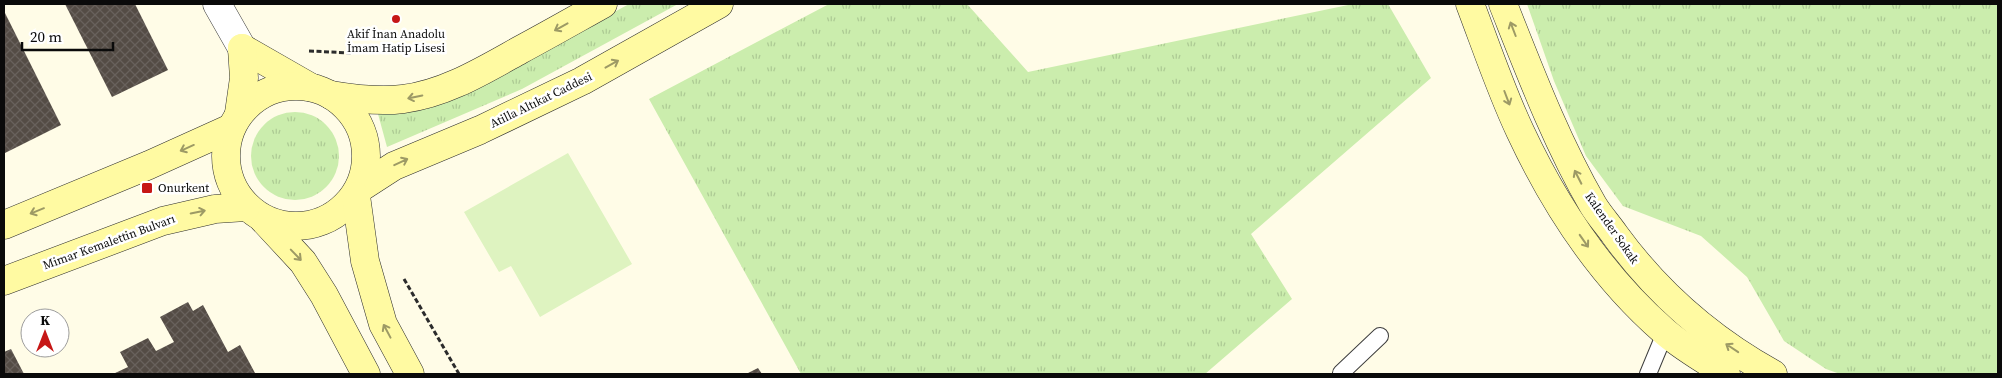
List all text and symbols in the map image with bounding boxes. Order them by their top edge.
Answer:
marker: Akif İnan Anadolu İmam Hatip Lisesi [390,13,402,25]
scale bar [22,20,114,52]
one-way arrow [1508,22,1517,37]
one-way arrow [554,23,569,33]
text: 20 m [30,26,62,47]
place label: Akif İnan Anadolu İmam Hatip Lisesi [347,26,446,56]
one-way arrow [604,59,618,69]
street label: Atilla Altıkat Caddesi [487,68,595,132]
one-way arrow [1503,90,1512,105]
one-way arrow [407,92,423,102]
one-way arrow [180,144,195,154]
one-way arrow [393,157,408,167]
one-way arrow [1573,170,1583,185]
place label: Onurkent [158,180,209,196]
marker: Onurkent [140,181,154,195]
street label: Kalender Sokak [1581,189,1643,267]
one-way arrow [30,207,45,217]
one-way arrow [190,207,206,216]
street label: Mimar Kemalettin Bulvarı [41,210,178,273]
one-way arrow [1579,234,1589,248]
one-way arrow [290,249,302,261]
north arrow [20,308,70,358]
text: K [40,310,50,330]
one-way arrow [382,324,392,339]
one-way arrow [1725,343,1739,353]

